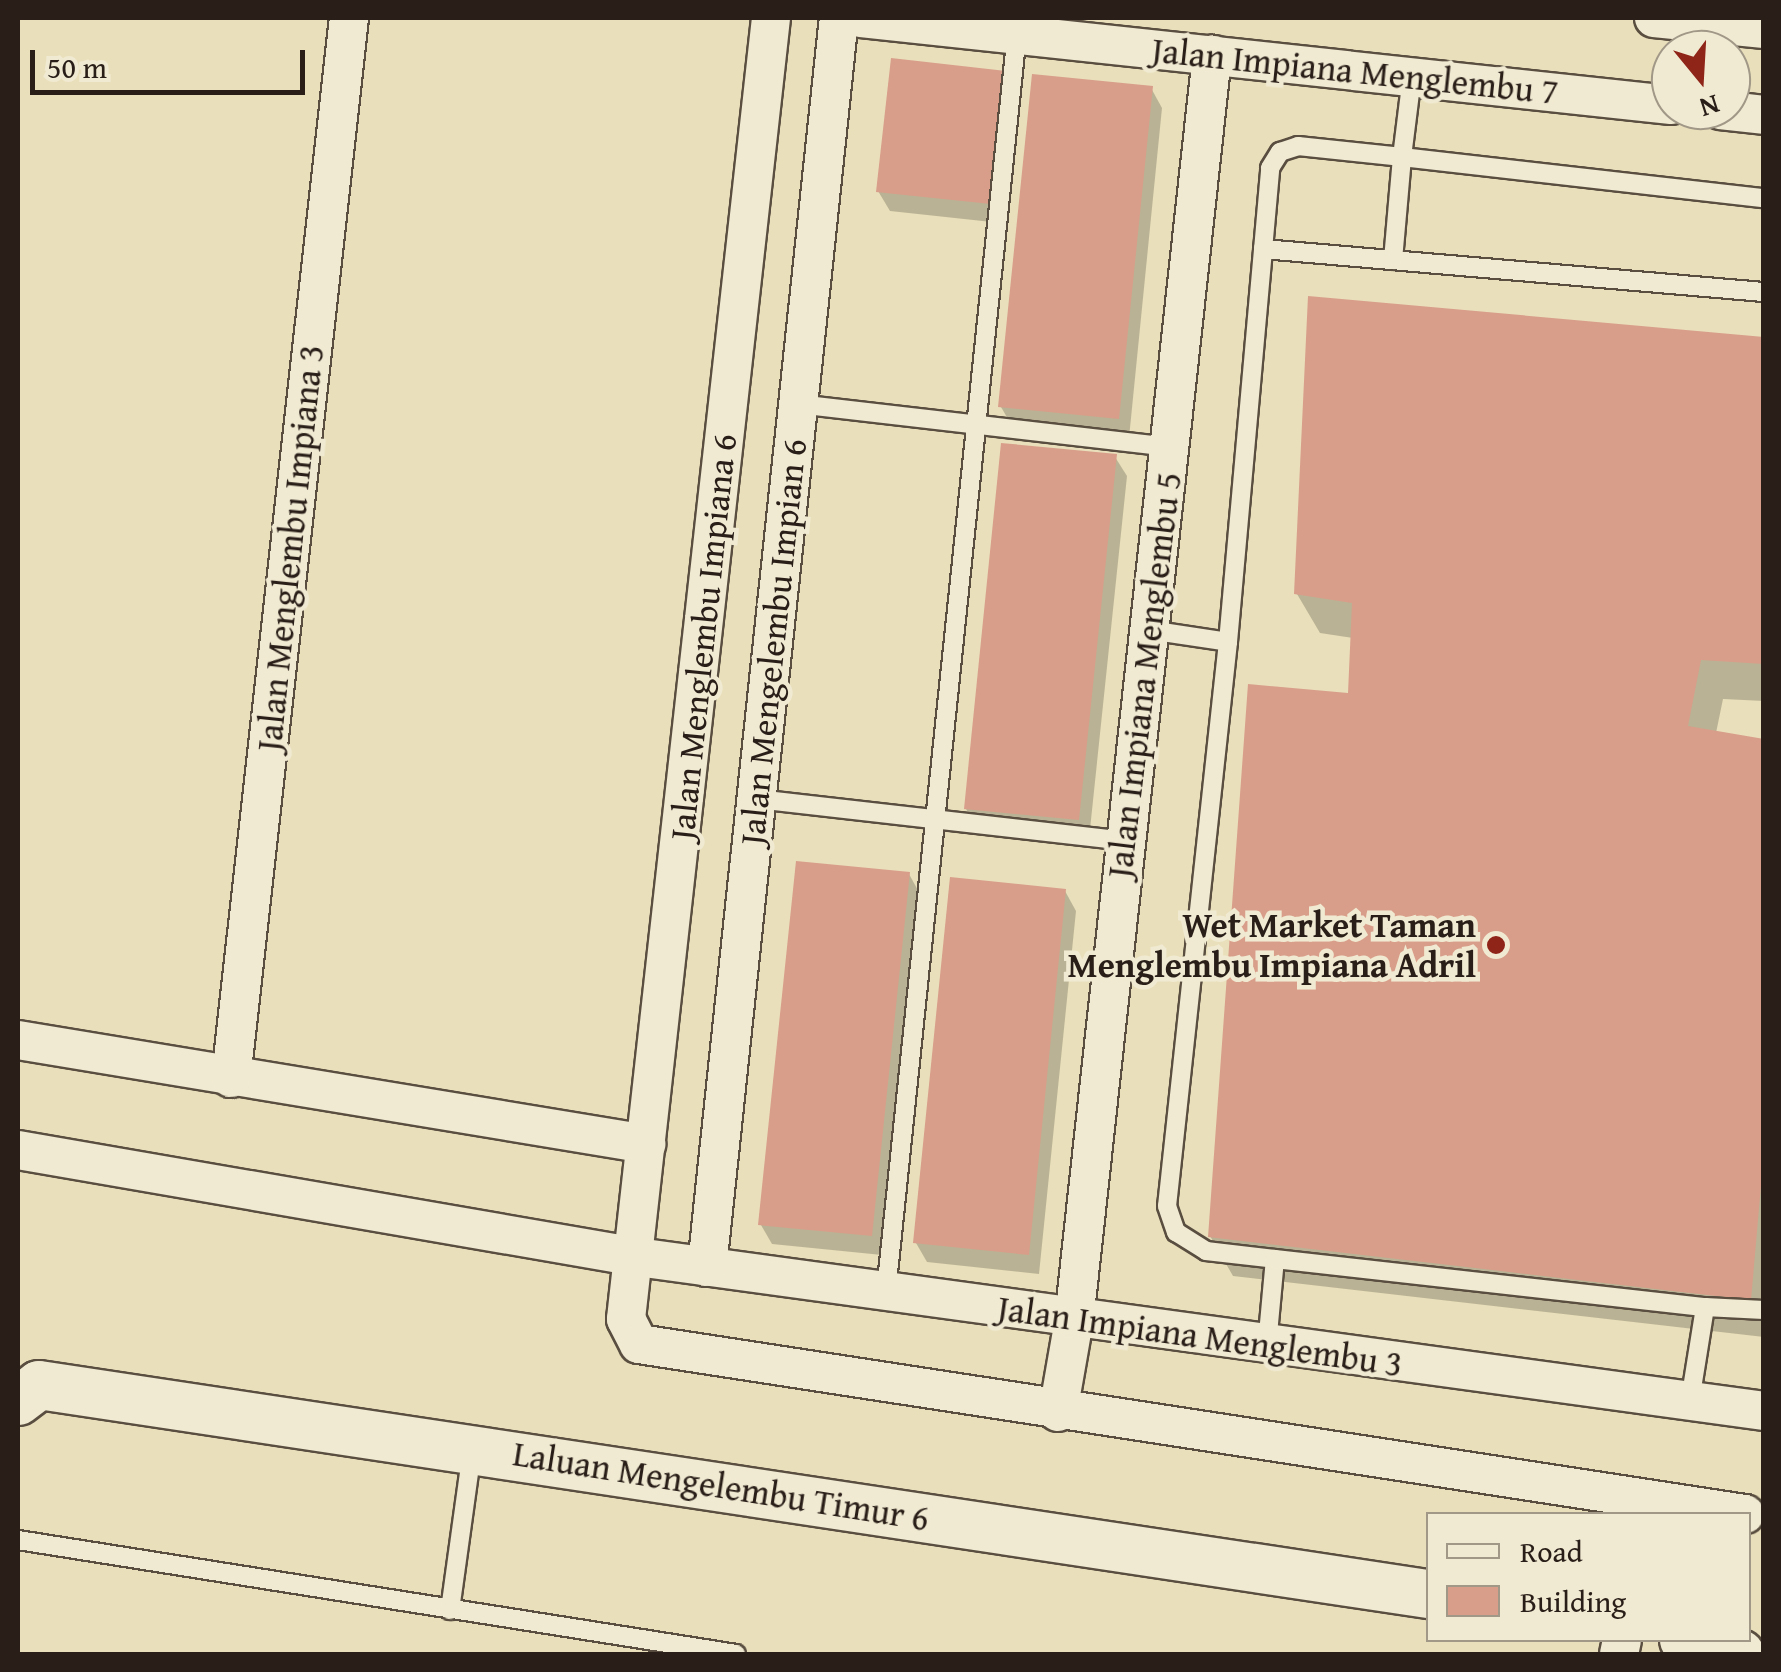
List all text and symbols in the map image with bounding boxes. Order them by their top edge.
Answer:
street label: Jalan Impiana Menglembu 7 [1150,29,1560,113]
scale bar [35,30,310,92]
north arrow [1651,30,1751,130]
text: 50 m [47,45,107,89]
text: N [1695,85,1725,129]
street label: Jalan Menglembu Impiana 3 [248,343,332,753]
street label: Jalan Menglembu Impiana 6 [661,432,745,842]
street label: Jalan Mengelembu Impian 6 [731,437,815,847]
street label: Jalan Impiana Menglembu 5 [1098,470,1190,880]
place label: Wet Market Taman Menglembu Impiana Adril [1068,904,1476,986]
marker: Wet Market Taman Menglembu Impiana Adril [1485,934,1507,956]
street label: Jalan Impiana Menglembu 3 [995,1287,1405,1385]
street label: Laluan Mengelembu Timur 6 [510,1432,932,1540]
legend [1426,1512,1751,1642]
text: Road [1520,1529,1583,1573]
text: Building [1520,1579,1626,1623]

